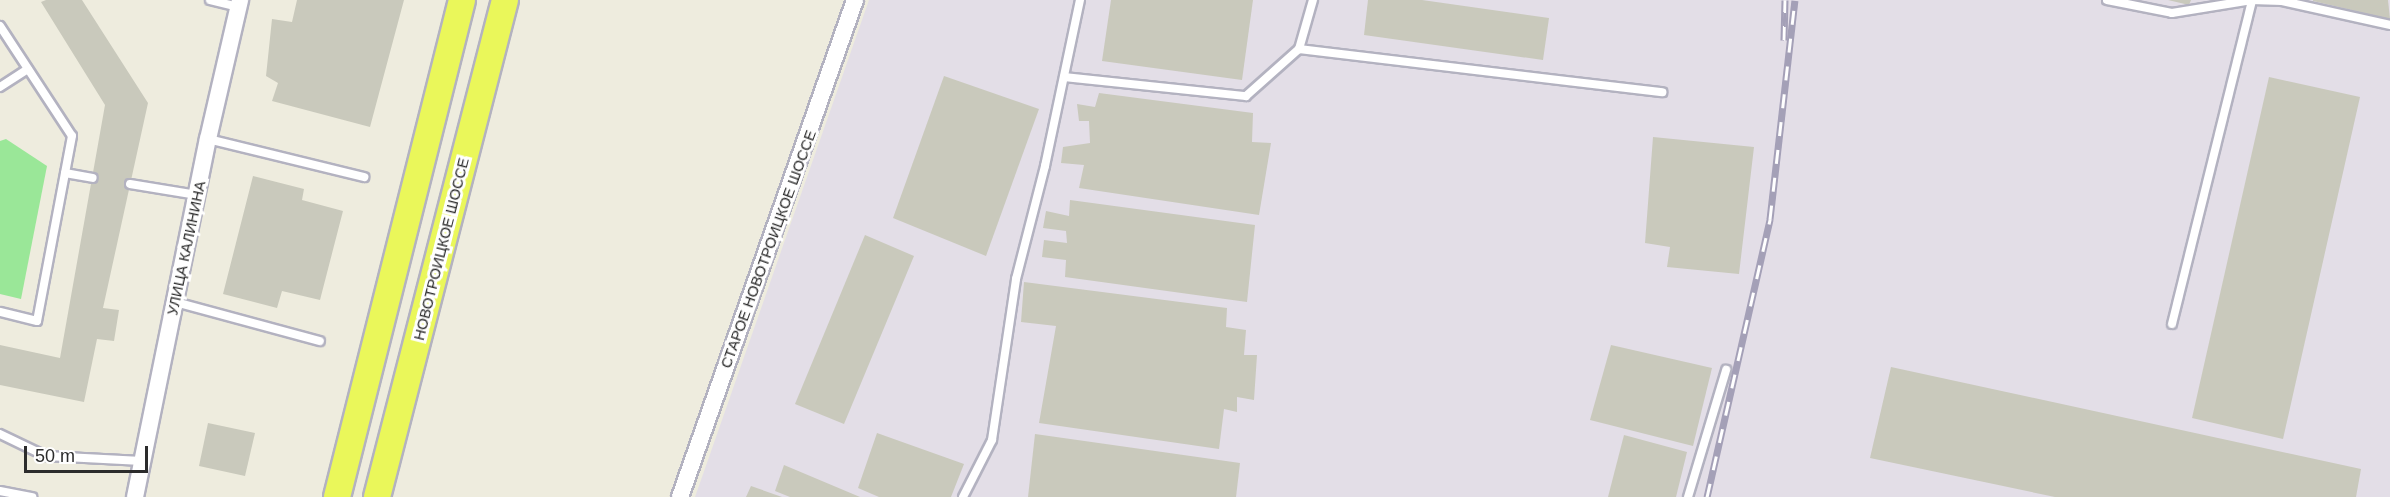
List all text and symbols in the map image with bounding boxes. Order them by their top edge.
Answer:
street label: СТАРОЕ НОВОТРОИЦКОЕ ШОССЕ [716,127,820,371]
street label: НОВОТРОИЦКОЕ ШОССЕ [410,156,472,342]
street label: УЛИЦА КАЛИНИНА [163,179,209,317]
scale bar [27,434,152,472]
text: 50 m [35,446,75,466]

